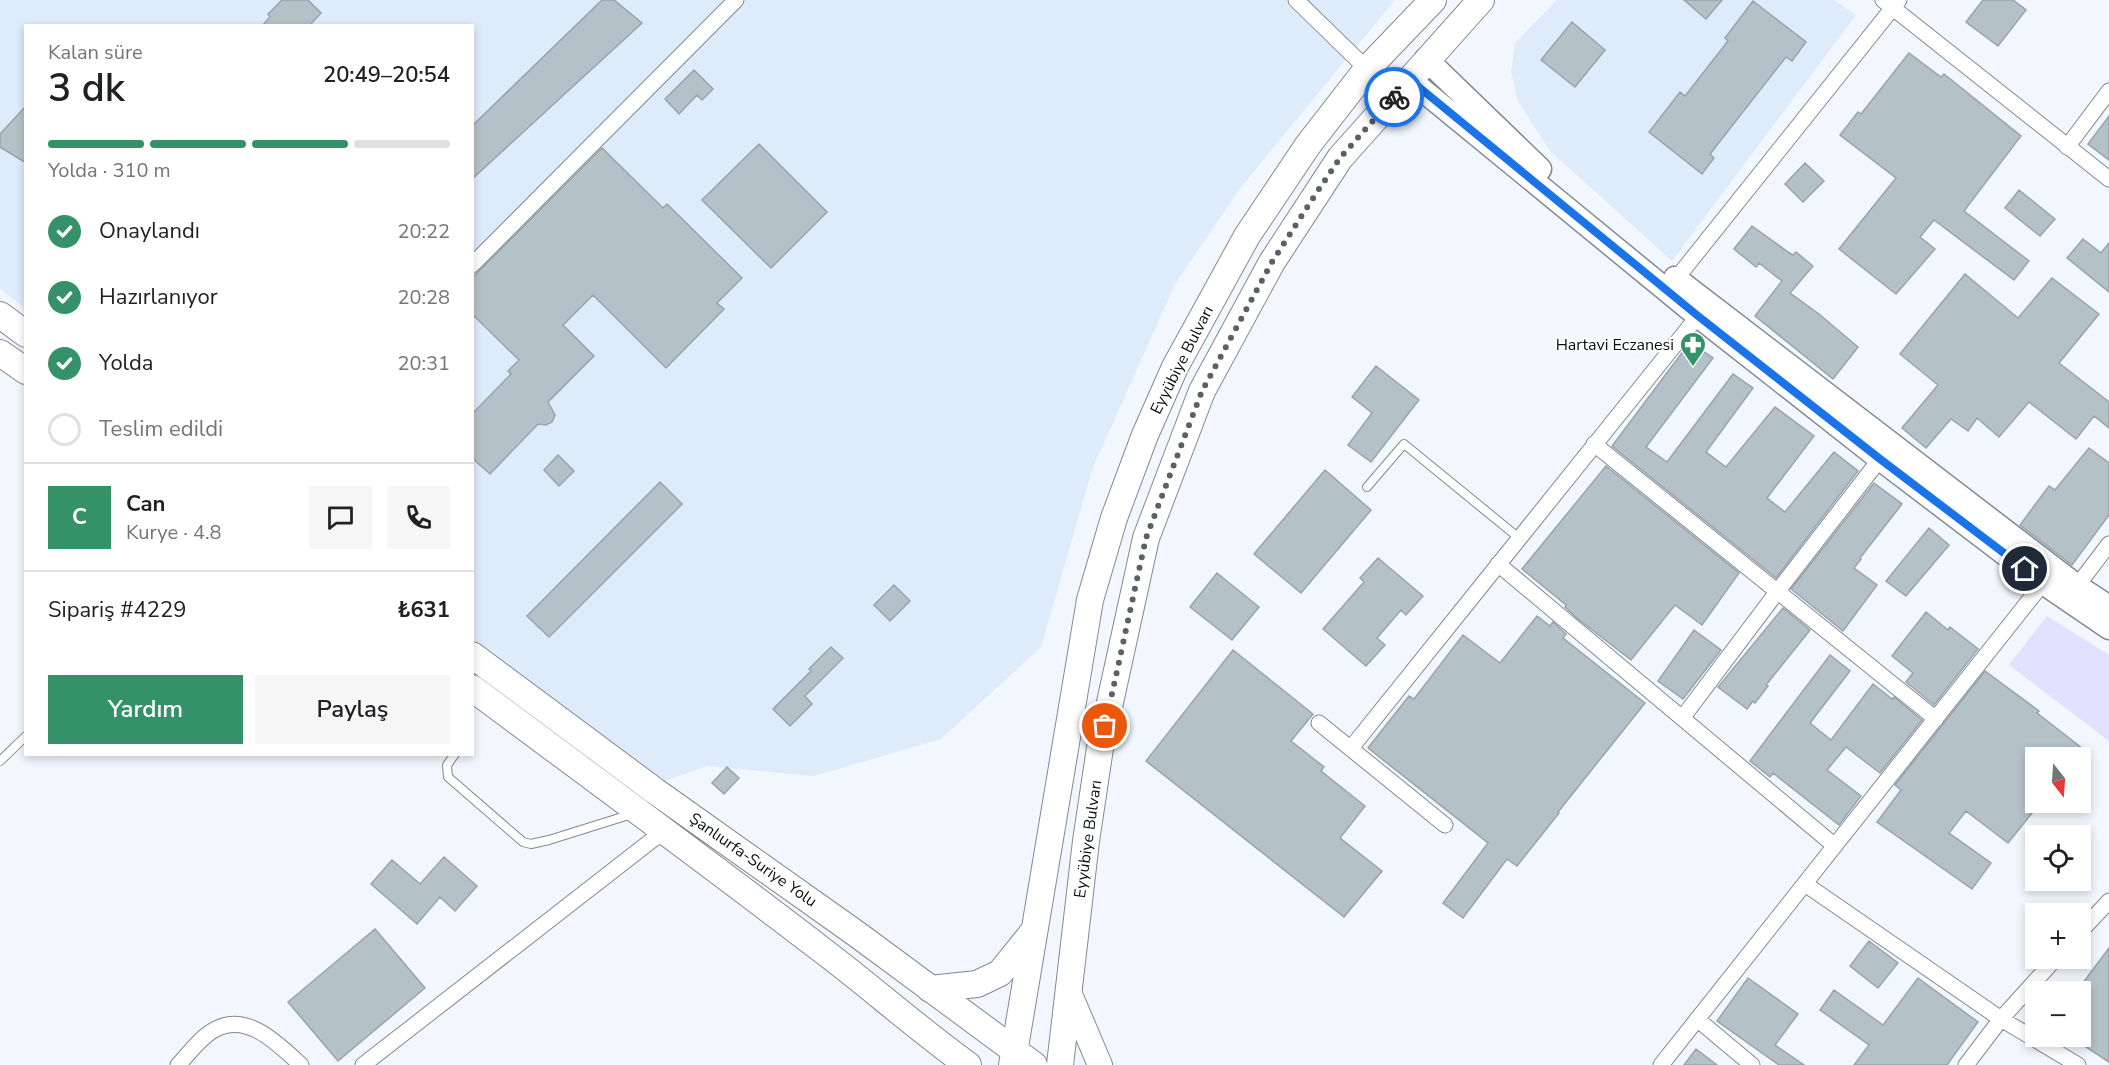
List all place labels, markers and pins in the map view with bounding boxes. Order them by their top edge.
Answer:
pharmacy icon: Hartavi Eczanesi [1678,330,1708,368]
place label: Hartavi Eczanesi [1556,334,1674,356]
pin [1999,543,2050,594]
pin [1079,700,1130,751]

